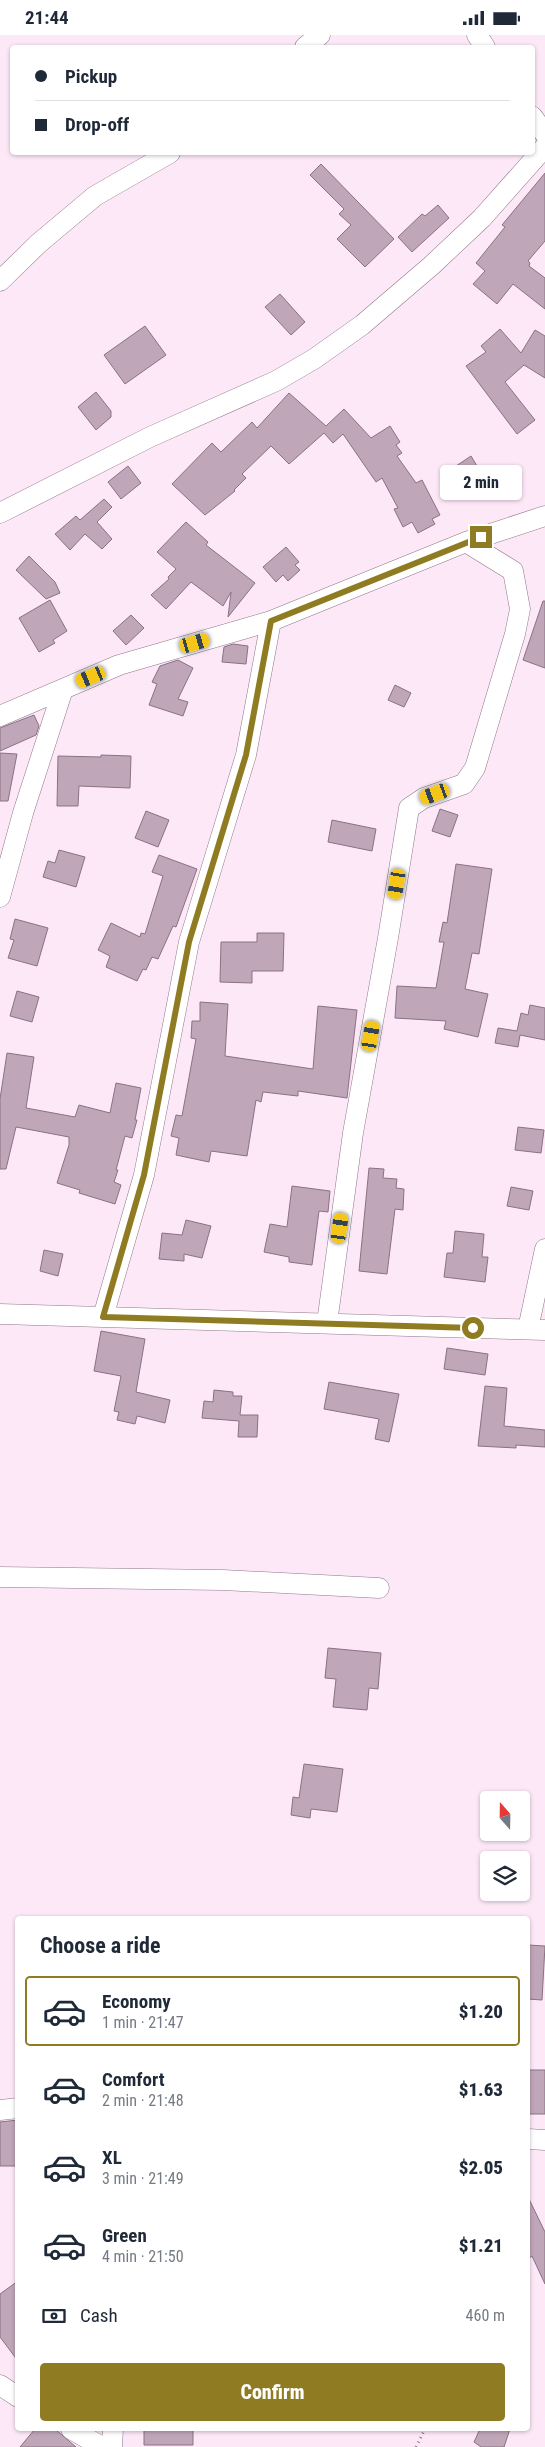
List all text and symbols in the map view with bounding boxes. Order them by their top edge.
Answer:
text: 21:44 [25,6,69,29]
text: Pickup [65,65,117,88]
text: Drop-off [65,113,129,136]
callout: 2 min [440,465,522,499]
text: 2 min [463,473,499,492]
route end [470,526,492,548]
car [178,632,211,654]
car [74,664,107,690]
car [418,782,451,806]
car [387,868,406,900]
car [361,1020,380,1052]
car [330,1212,349,1244]
route start [462,1317,484,1339]
north arrow [480,1791,530,1841]
map controls [480,1791,530,1901]
button: layers [480,1851,530,1901]
text: Choose a ride [40,1933,161,1958]
icon: car [42,1989,87,2034]
text: Economy [102,1990,171,2013]
text: $1.20 [459,2000,503,2023]
text: 1 min · 21:47 [102,2013,184,2032]
icon: car [42,2067,87,2112]
text: Comfort [102,2068,165,2091]
text: $1.63 [459,2078,503,2101]
text: 2 min · 21:48 [102,2091,184,2110]
icon: car [42,2145,87,2190]
text: XL [102,2146,122,2169]
text: $2.05 [459,2156,503,2179]
text: 3 min · 21:49 [102,2169,184,2188]
icon: car [42,2223,87,2268]
text: Green [102,2224,147,2247]
text: $1.21 [459,2234,503,2257]
text: 4 min · 21:50 [102,2247,184,2266]
icon: cash [40,2302,68,2330]
text: Cash [80,2304,118,2327]
text: 460 m [466,2306,505,2325]
button: Confirm [40,2363,505,2421]

